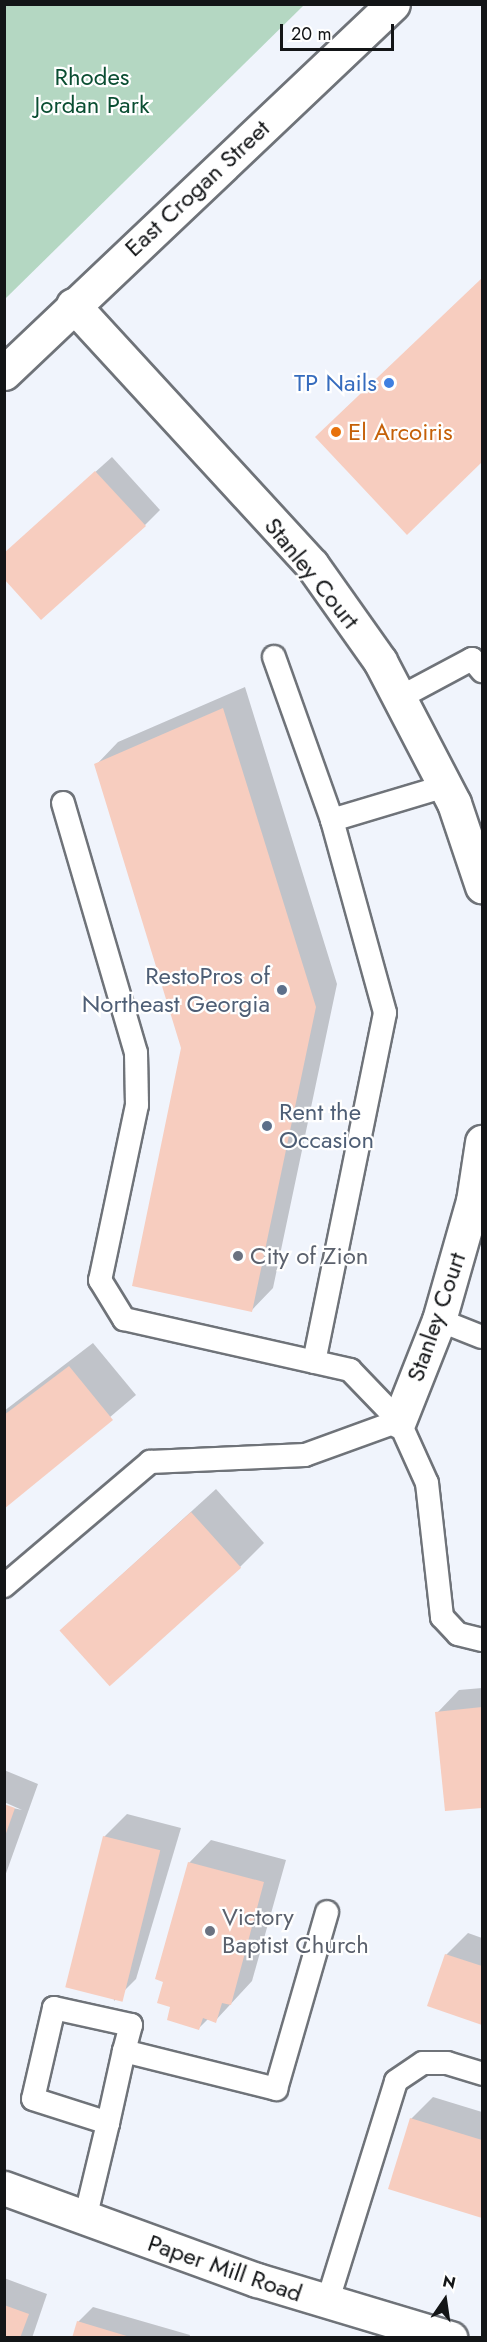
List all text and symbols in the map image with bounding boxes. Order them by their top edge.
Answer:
scale bar [283,12,397,50]
text: 20 m [291,21,331,47]
park label: Rhodes Jordan Park [35,63,149,119]
street label: East Crogan Street [119,114,275,262]
place label: TP Nails [294,369,377,397]
marker: TP Nails [382,376,396,390]
place label: El Arcoiris [348,418,453,446]
marker: El Arcoiris [329,425,343,439]
street label: Stanley Court [258,512,366,634]
place label: RestoPros of Northeast Georgia [82,962,270,1018]
marker: RestoPros of Northeast Georgia [275,983,289,997]
place label: Rent the Occasion [279,1098,374,1154]
marker: Rent the Occasion [260,1119,274,1133]
place label: City of Zion [250,1242,368,1270]
marker: City of Zion [231,1249,245,1263]
street label: Stanley Court [400,1249,472,1385]
place label: Victory Baptist Church [222,1903,369,1959]
marker: Victory Baptist Church [203,1924,217,1938]
street label: Paper Mill Road [144,2228,306,2308]
text: N [440,2269,458,2295]
north arrow [415,2270,475,2330]

